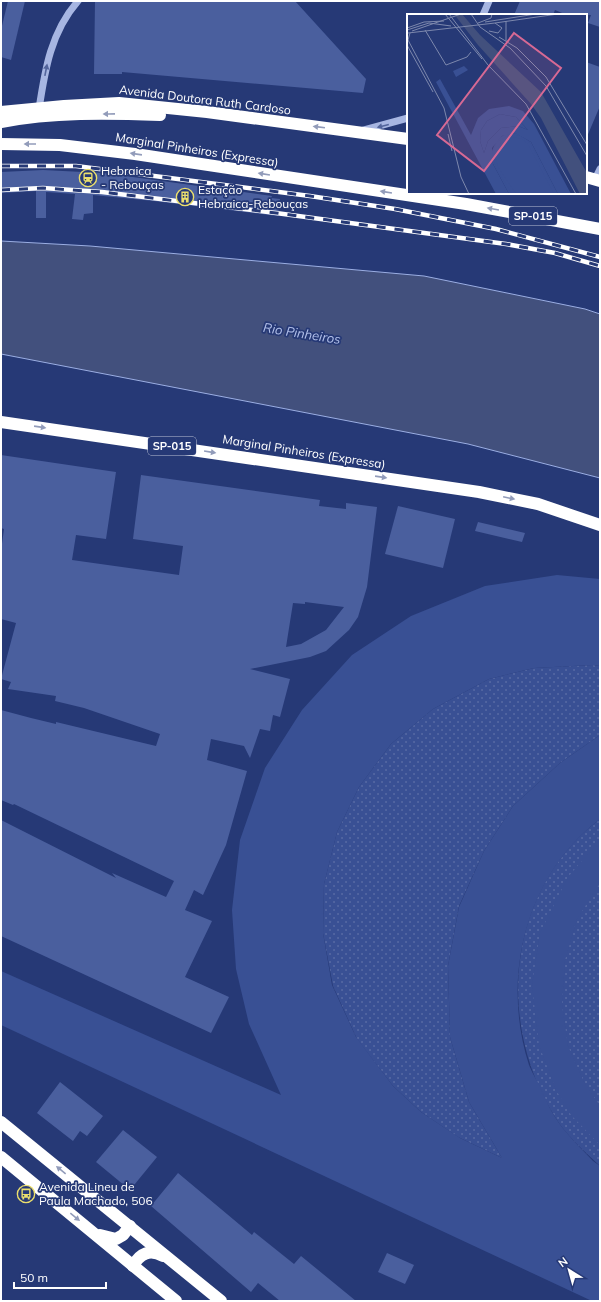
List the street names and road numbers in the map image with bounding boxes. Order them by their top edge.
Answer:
street label: Avenida Doutora Ruth Cardoso [118,82,292,118]
street label: Marginal Pinheiros (Expressa) [115,129,280,170]
road number: SP-015 [509,207,557,225]
street label: Marginal Pinheiros (Expressa) [222,431,387,472]
road number: SP-015 [148,437,196,455]

